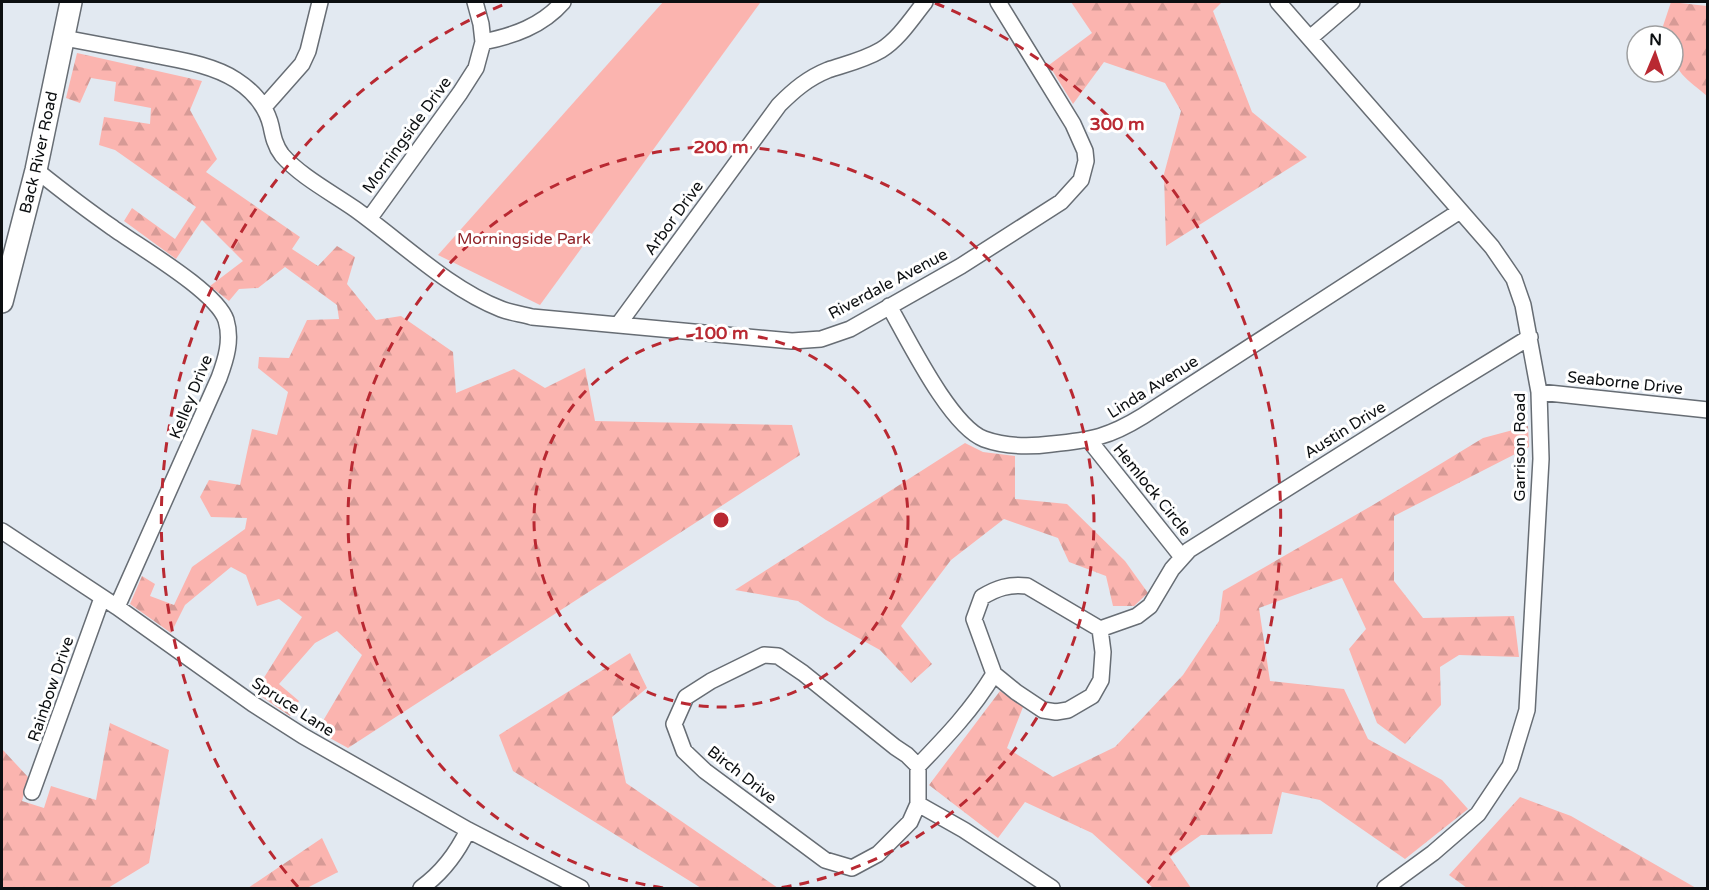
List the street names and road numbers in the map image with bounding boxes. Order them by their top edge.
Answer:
street label: Morningside Drive [358,73,456,197]
street label: Back River Road [15,89,62,216]
street label: Arbor Drive [640,177,708,259]
street label: Riverdale Avenue [825,244,951,324]
street label: Linda Avenue [1104,351,1202,423]
street label: Kelley Drive [165,352,217,442]
street label: Seaborne Drive [1566,367,1684,399]
street label: Garrison Road [1510,393,1530,501]
street label: Austin Drive [1300,397,1390,463]
street label: Hemlock Circle [1109,440,1195,540]
street label: Rainbow Drive [24,634,78,744]
street label: Spruce Lane [248,673,338,741]
street label: Birch Drive [703,742,781,808]

